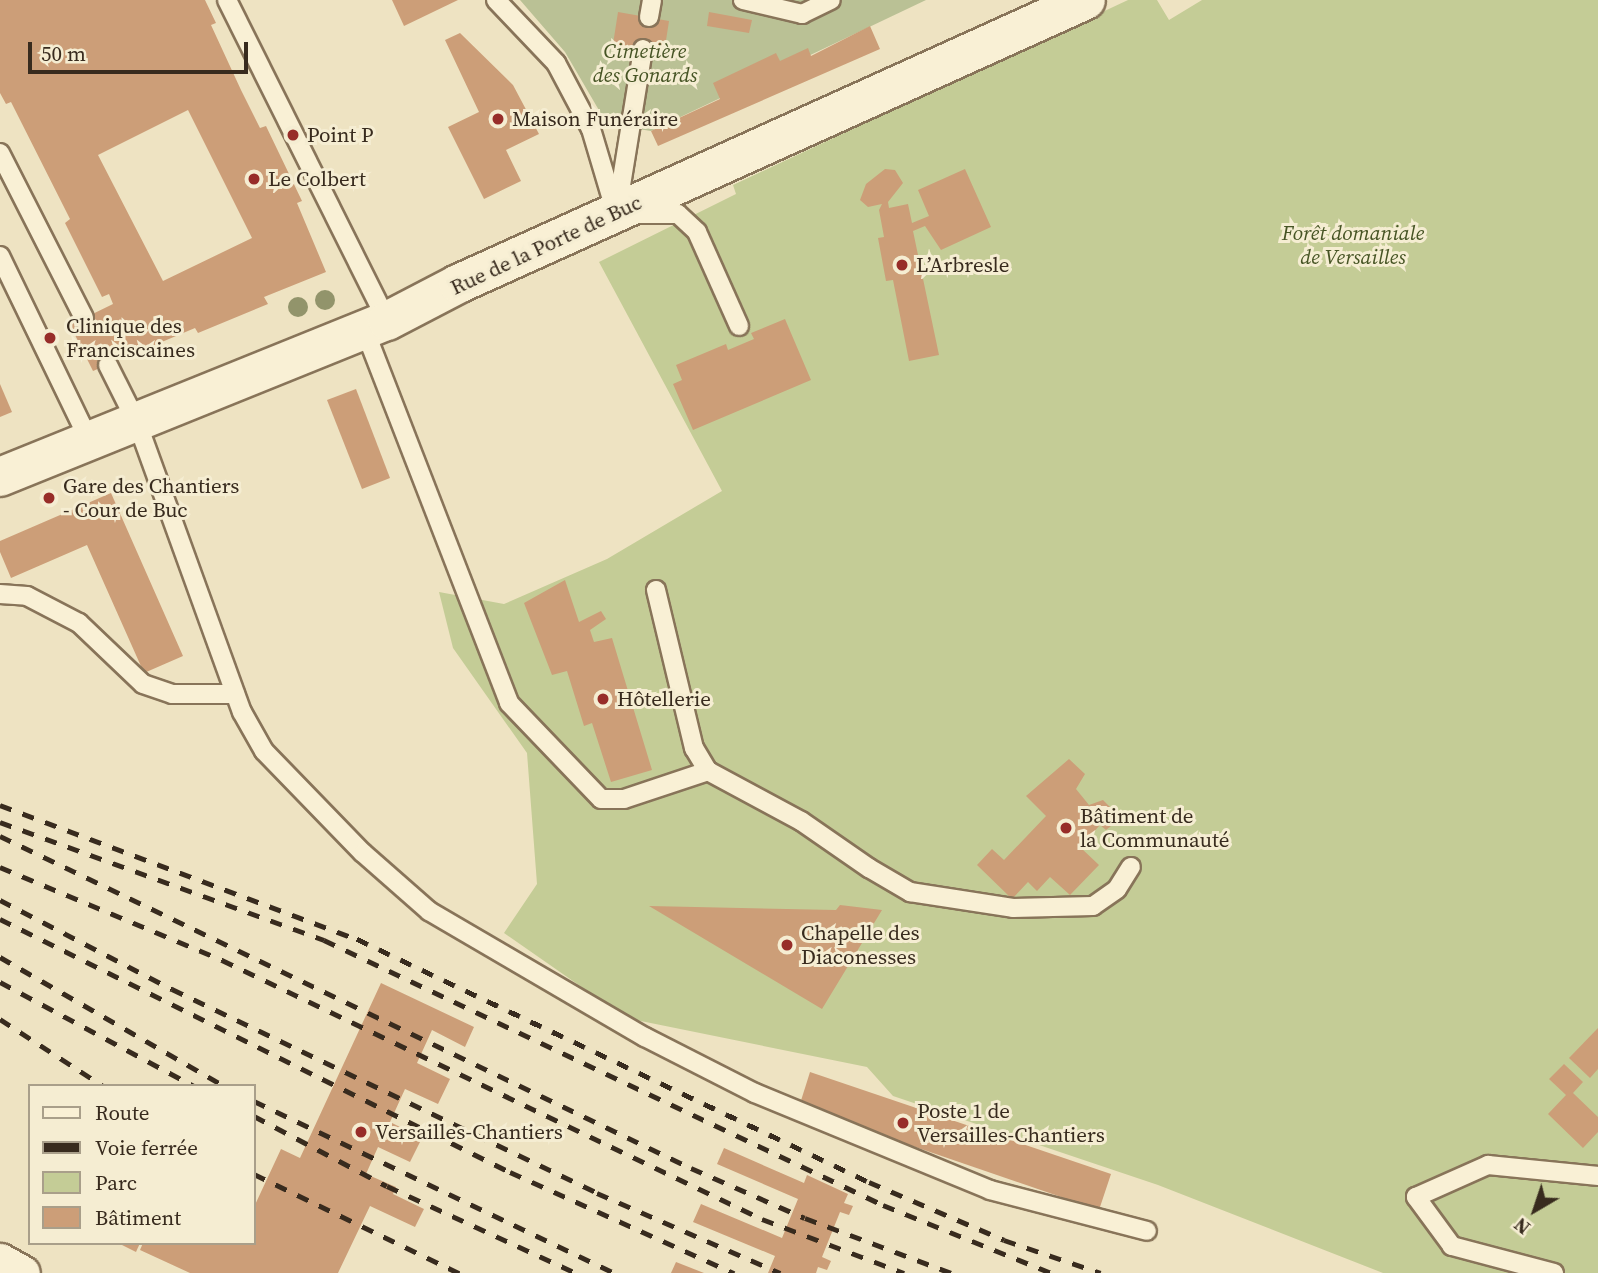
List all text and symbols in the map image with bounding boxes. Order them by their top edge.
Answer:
scale bar [32,28,252,72]
park label: Cimetière des Gonards [593,38,697,88]
text: 50 m [41,39,86,68]
place label: Maison Funéraire [512,106,678,132]
marker: Maison Funéraire [490,111,506,127]
place label: Point P [307,122,373,148]
marker: Point P [285,127,301,143]
place label: Le Colbert [268,166,366,192]
marker: Le Colbert [246,171,262,187]
street label: Rue de la Porte de Buc [446,190,646,300]
park label: Forêt domaniale de Versailles [1282,220,1424,270]
place label: L’Arbresle [916,252,1010,278]
marker: L’Arbresle [894,257,910,273]
place label: Clinique des Franciscaines [66,313,195,363]
marker: Clinique des Franciscaines [40,328,60,348]
place label: Gare des Chantiers - Cour de Buc [63,473,239,523]
marker: Gare des Chantiers - Cour de Buc [41,490,57,506]
place label: Hôtellerie [617,686,711,712]
marker: Hôtellerie [595,691,611,707]
place label: Bâtiment de la Communauté [1080,803,1230,853]
marker: Bâtiment de la Communauté [1058,820,1074,836]
place label: Chapelle des Diaconesses [801,920,920,970]
marker: Chapelle des Diaconesses [779,937,795,953]
legend [28,1084,256,1245]
text: Route [95,1098,150,1127]
place label: Poste 1 de Versailles-Chantiers [917,1098,1105,1148]
marker: Poste 1 de Versailles-Chantiers [895,1115,911,1131]
place label: Versailles-Chantiers [375,1119,563,1145]
marker: Versailles-Chantiers [353,1124,369,1140]
text: Voie ferrée [95,1133,198,1162]
text: Parc [95,1168,137,1197]
north arrow [1500,1175,1570,1245]
text: Bâtiment [95,1203,181,1232]
text: N [1508,1212,1535,1241]

